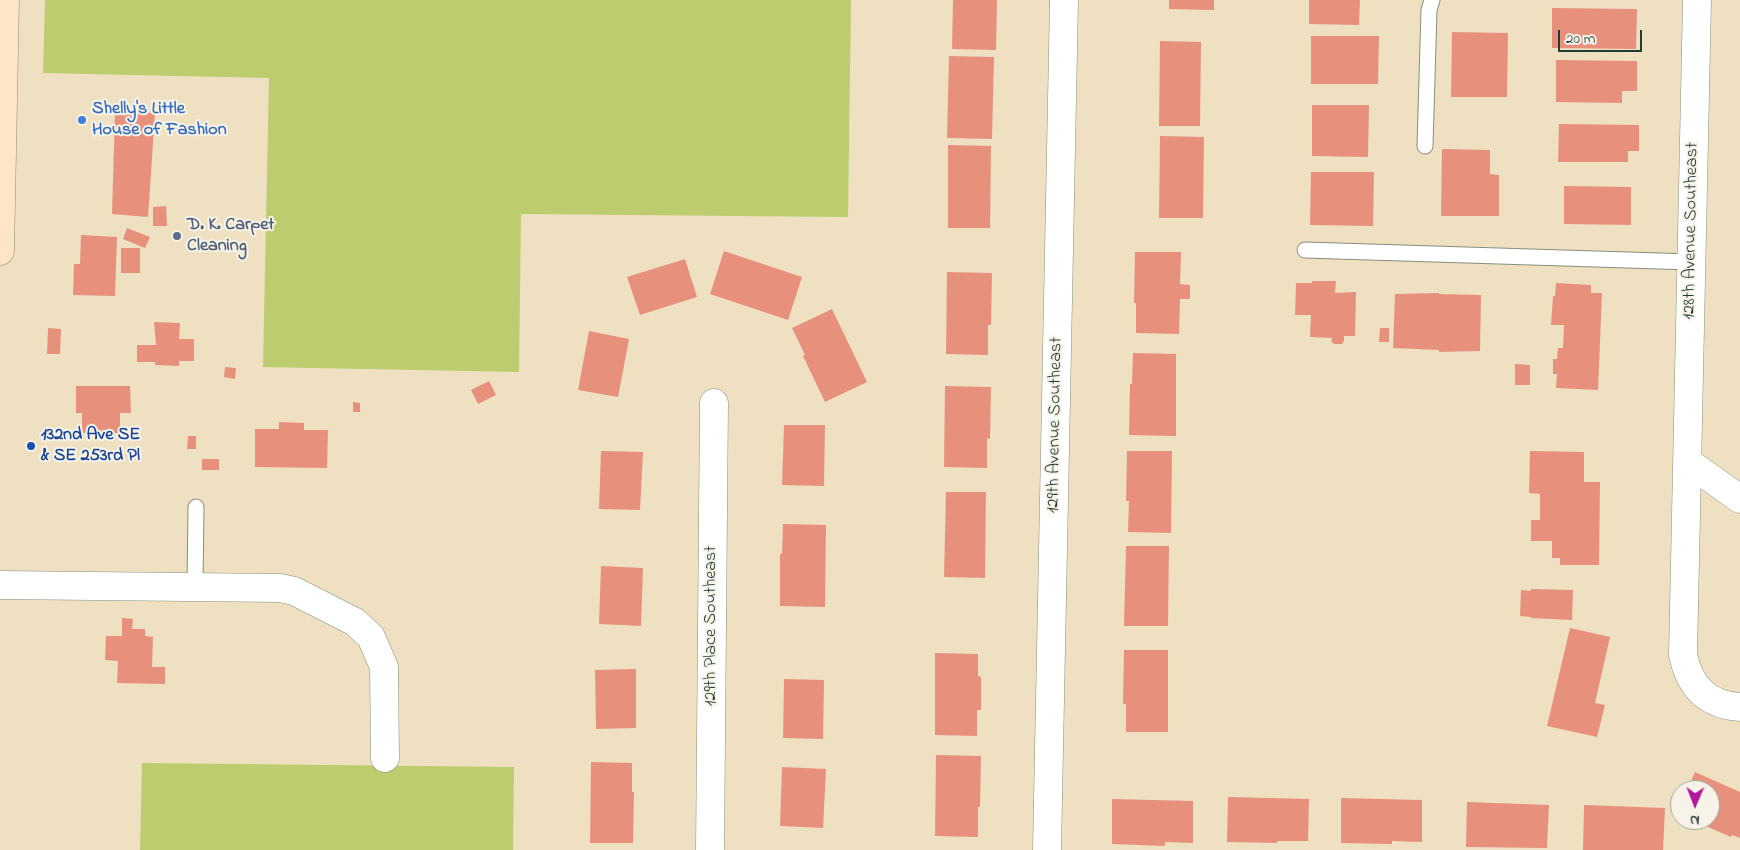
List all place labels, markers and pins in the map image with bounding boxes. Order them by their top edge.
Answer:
place label: Shelly's Little House of Fashion [92,99,227,142]
marker: Shelly's Little House of Fashion [76,114,88,126]
place label: D. K. Carpet Cleaning [187,215,274,258]
marker: D. K. Carpet Cleaning [171,230,183,242]
place label: 132nd Ave SE & SE 253rd Pl [41,425,140,468]
marker: 132nd Ave SE & SE 253rd Pl [25,440,37,452]

